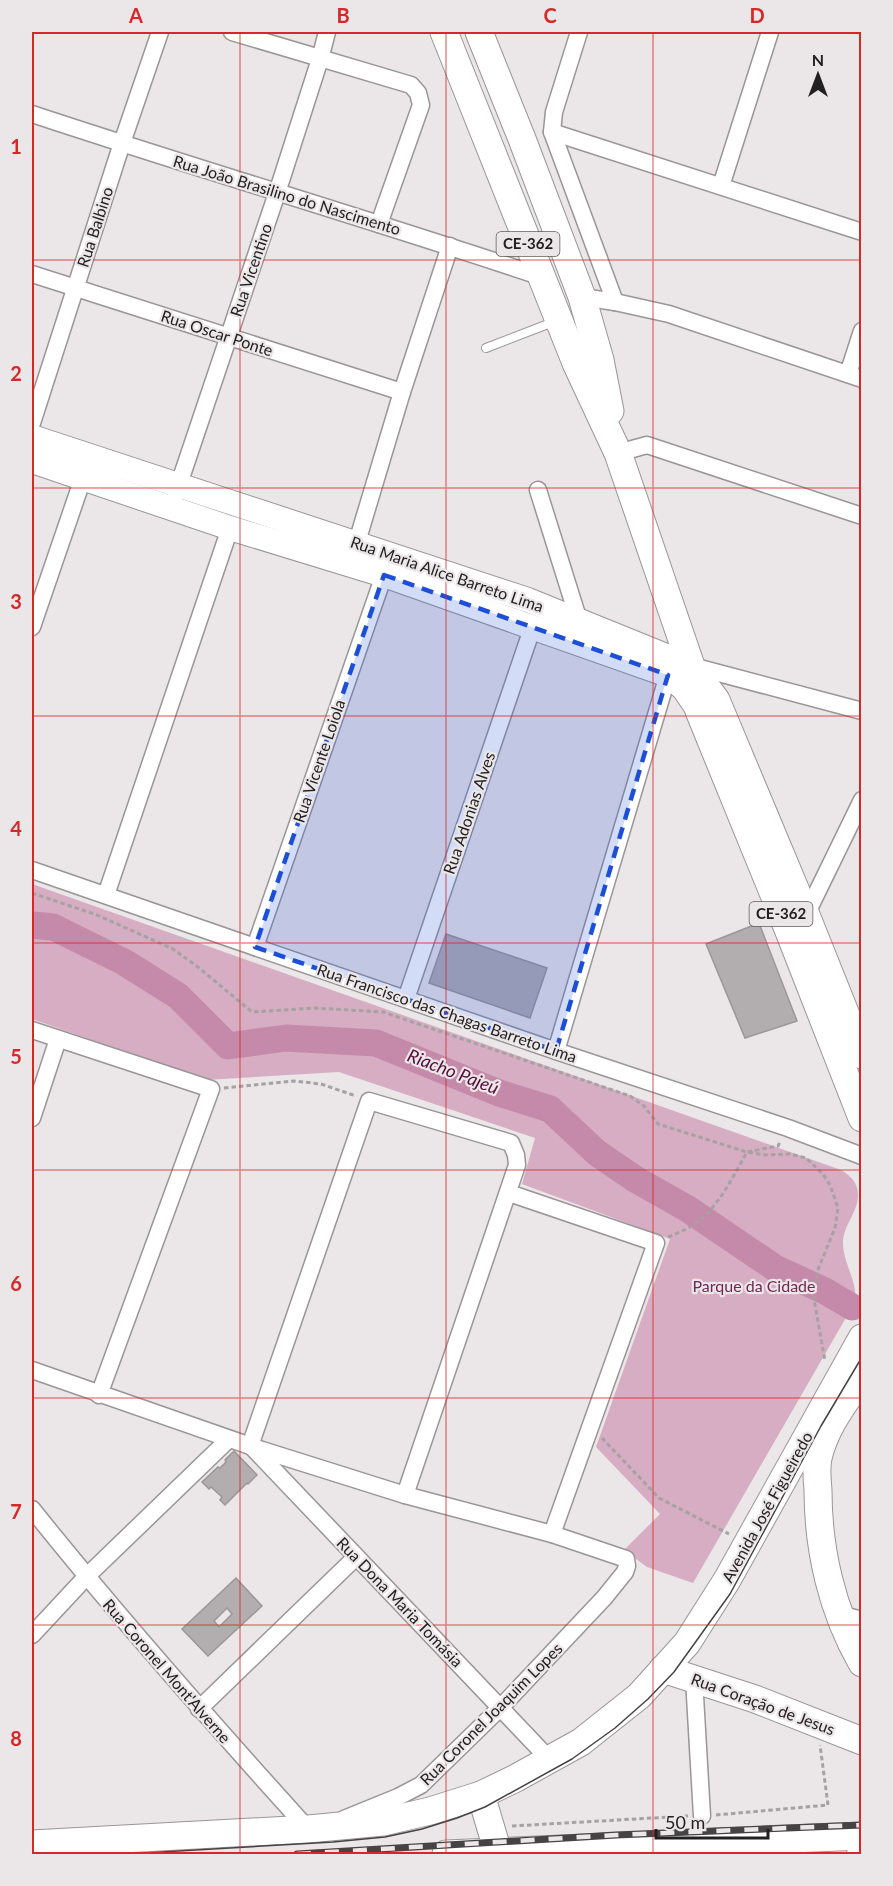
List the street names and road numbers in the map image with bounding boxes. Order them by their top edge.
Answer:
street label: Rua João Brasilino do Nascimento [171,151,403,238]
street label: Rua Balbino [73,184,116,269]
street label: Rua Vicentino [226,221,275,319]
road number: CE-362 [496,232,560,256]
street label: Rua Oscar Ponte [159,305,276,360]
street label: Rua Maria Alice Barreto Lima [348,532,546,616]
street label: Rua Vicente Loiola [289,697,349,825]
street label: Rua Adonias Alves [439,749,498,876]
road number: CE-362 [750,902,812,926]
street label: Rua Francisco das Chagas Barreto Lima [315,959,580,1066]
street label: Avenida José Figueiredo [717,1428,816,1585]
street label: Rua Dona Maria Tomásia [333,1533,467,1670]
street label: Rua Coronel Mont'Alverne [100,1595,235,1747]
street label: Rua Coronel Joaquim Lopes [416,1639,566,1789]
street label: Rua Coração de Jesus [689,1669,838,1738]

